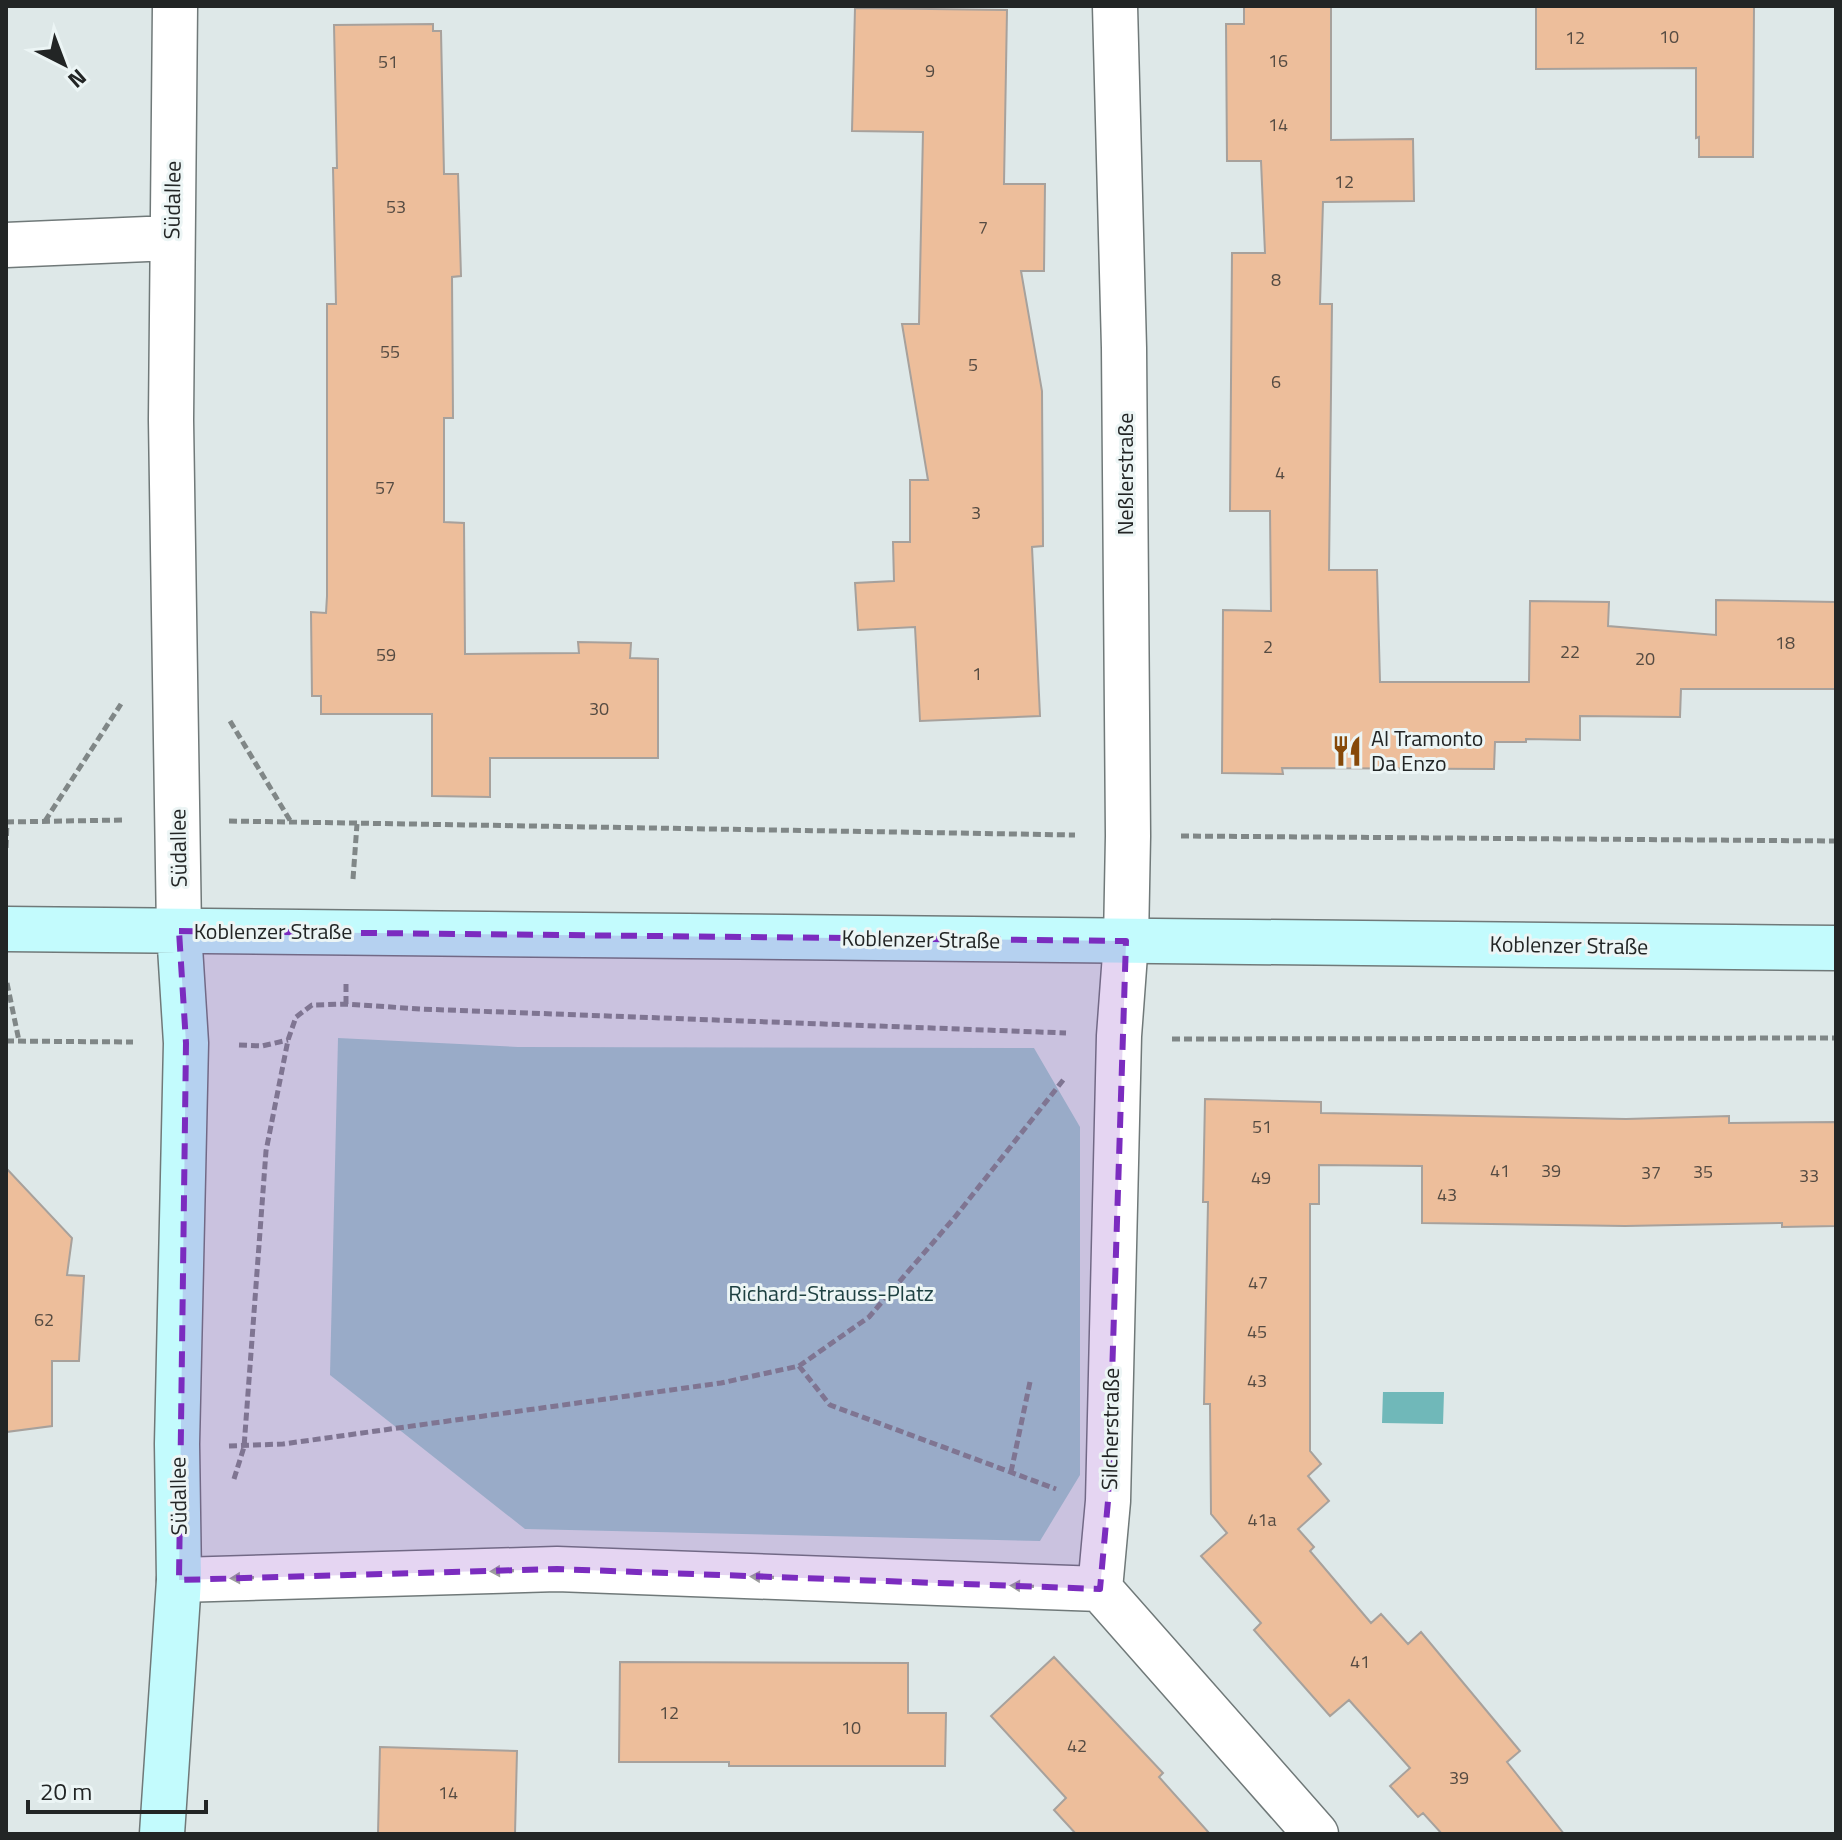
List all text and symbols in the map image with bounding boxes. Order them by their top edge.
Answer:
house number: 10 [1659,23,1679,50]
north arrow [24,24,104,104]
house number: 12 [1565,24,1585,51]
house number: 16 [1268,47,1288,74]
house number: 51 [378,48,398,75]
house number: 9 [925,57,935,84]
text: N [60,61,94,97]
house number: 14 [1268,111,1288,138]
street label: Südallee [154,160,190,240]
house number: 12 [1334,168,1354,195]
house number: 53 [386,193,406,220]
house number: 7 [978,214,988,241]
house number: 8 [1271,266,1281,293]
house number: 55 [380,338,400,365]
house number: 5 [968,351,978,378]
house number: 6 [1271,368,1281,395]
street label: Neßlerstraße [1108,413,1142,535]
house number: 4 [1275,459,1285,486]
house number: 57 [375,474,395,501]
house number: 3 [971,499,981,526]
house number: 18 [1775,629,1795,656]
house number: 2 [1263,633,1273,660]
house number: 22 [1560,638,1580,665]
house number: 59 [376,641,396,668]
house number: 20 [1635,645,1655,672]
house number: 1 [972,660,982,687]
house number: 30 [589,695,609,722]
place label: Al Tramonto Da Enzo [1371,721,1483,780]
restaurant icon: Al Tramonto Da Enzo [1330,734,1364,768]
street label: Südallee [160,808,196,888]
street label: Koblenzer Straße [194,914,352,948]
street label: Koblenzer Straße [841,921,1001,957]
street label: Koblenzer Straße [1489,927,1649,963]
house number: 51 [1252,1113,1272,1140]
house number: 41 [1490,1157,1510,1184]
house number: 39 [1541,1157,1561,1184]
house number: 35 [1693,1158,1713,1185]
house number: 37 [1641,1159,1661,1186]
house number: 33 [1799,1162,1819,1189]
house number: 49 [1251,1164,1271,1191]
house number: 43 [1437,1181,1457,1208]
house number: 47 [1248,1269,1268,1296]
park label: Richard-Strauss-Platz [728,1276,934,1310]
house number: 62 [34,1306,54,1333]
house number: 45 [1247,1318,1267,1345]
house number: 43 [1247,1367,1267,1394]
street label: Silcherstraße [1092,1368,1128,1490]
street label: Südallee [160,1456,196,1536]
house number: 41a [1247,1506,1277,1533]
one-way arrow [489,1564,514,1577]
one-way arrow [749,1570,774,1583]
one-way arrow [229,1572,254,1585]
one-way arrow [1009,1580,1034,1593]
house number: 41 [1350,1648,1370,1675]
house number: 12 [659,1699,679,1726]
house number: 10 [841,1714,861,1741]
house number: 42 [1067,1732,1087,1759]
scale bar [28,1764,206,1814]
house number: 39 [1449,1764,1469,1791]
text: 20 m [40,1773,92,1809]
house number: 14 [438,1779,458,1806]

